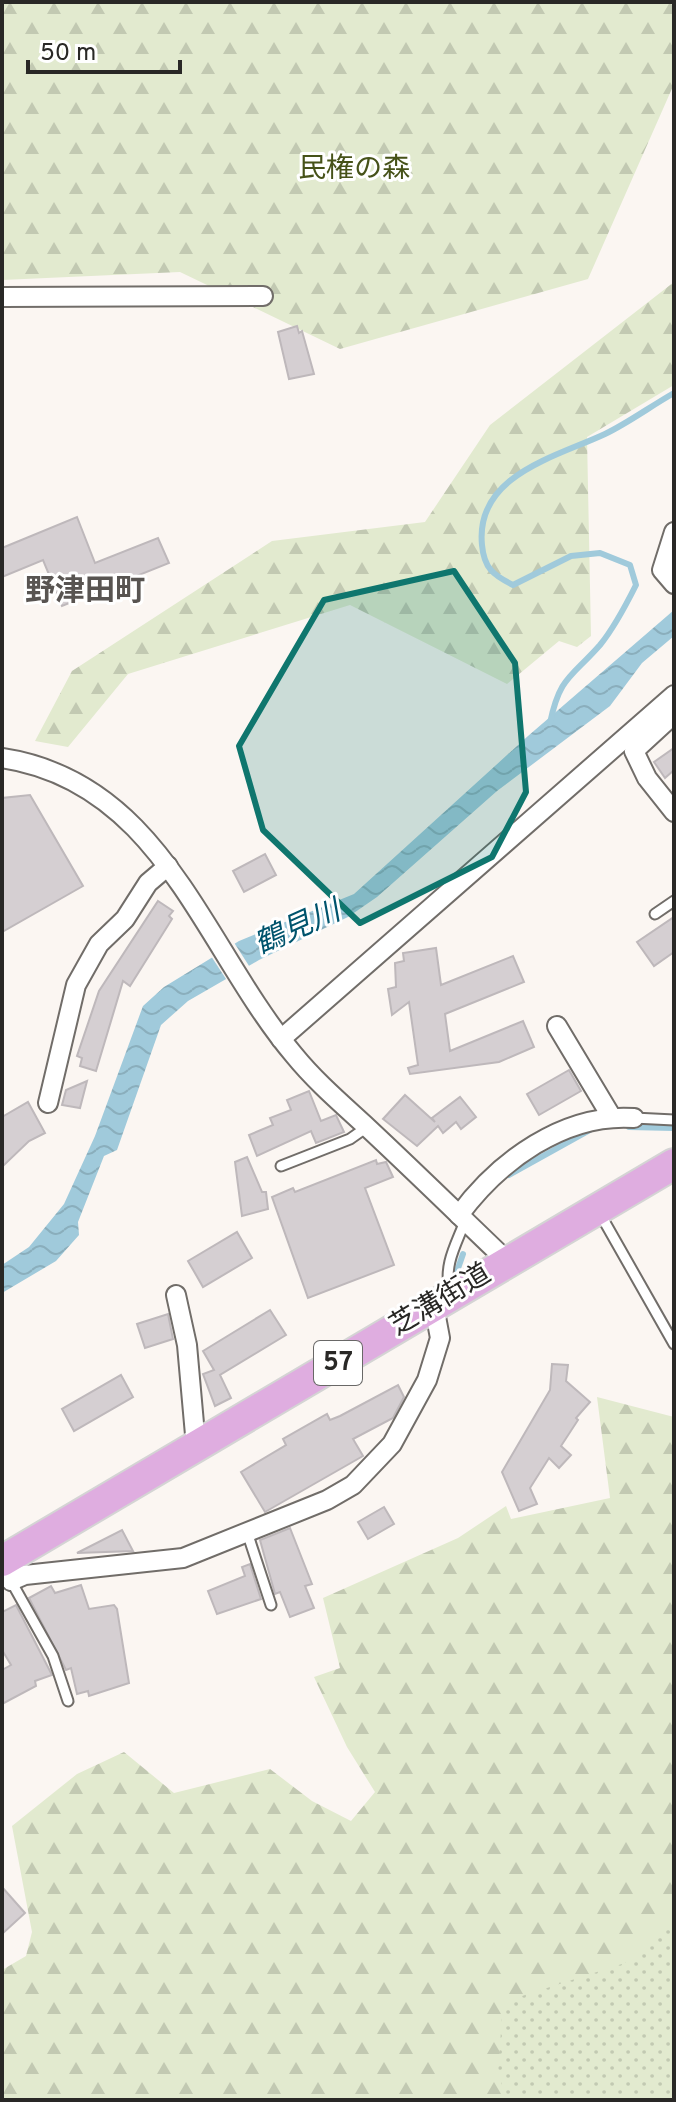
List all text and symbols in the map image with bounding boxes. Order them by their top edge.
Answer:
scale bar [28,24,180,74]
text: 50 m [40,39,96,69]
park label: 民権の森 [298,152,410,188]
district label: 野津田町 [25,574,145,611]
water label: 鶴見川 [249,893,349,964]
street label: 芝溝街道 [384,1257,498,1345]
road number: 57 [314,1341,362,1385]

